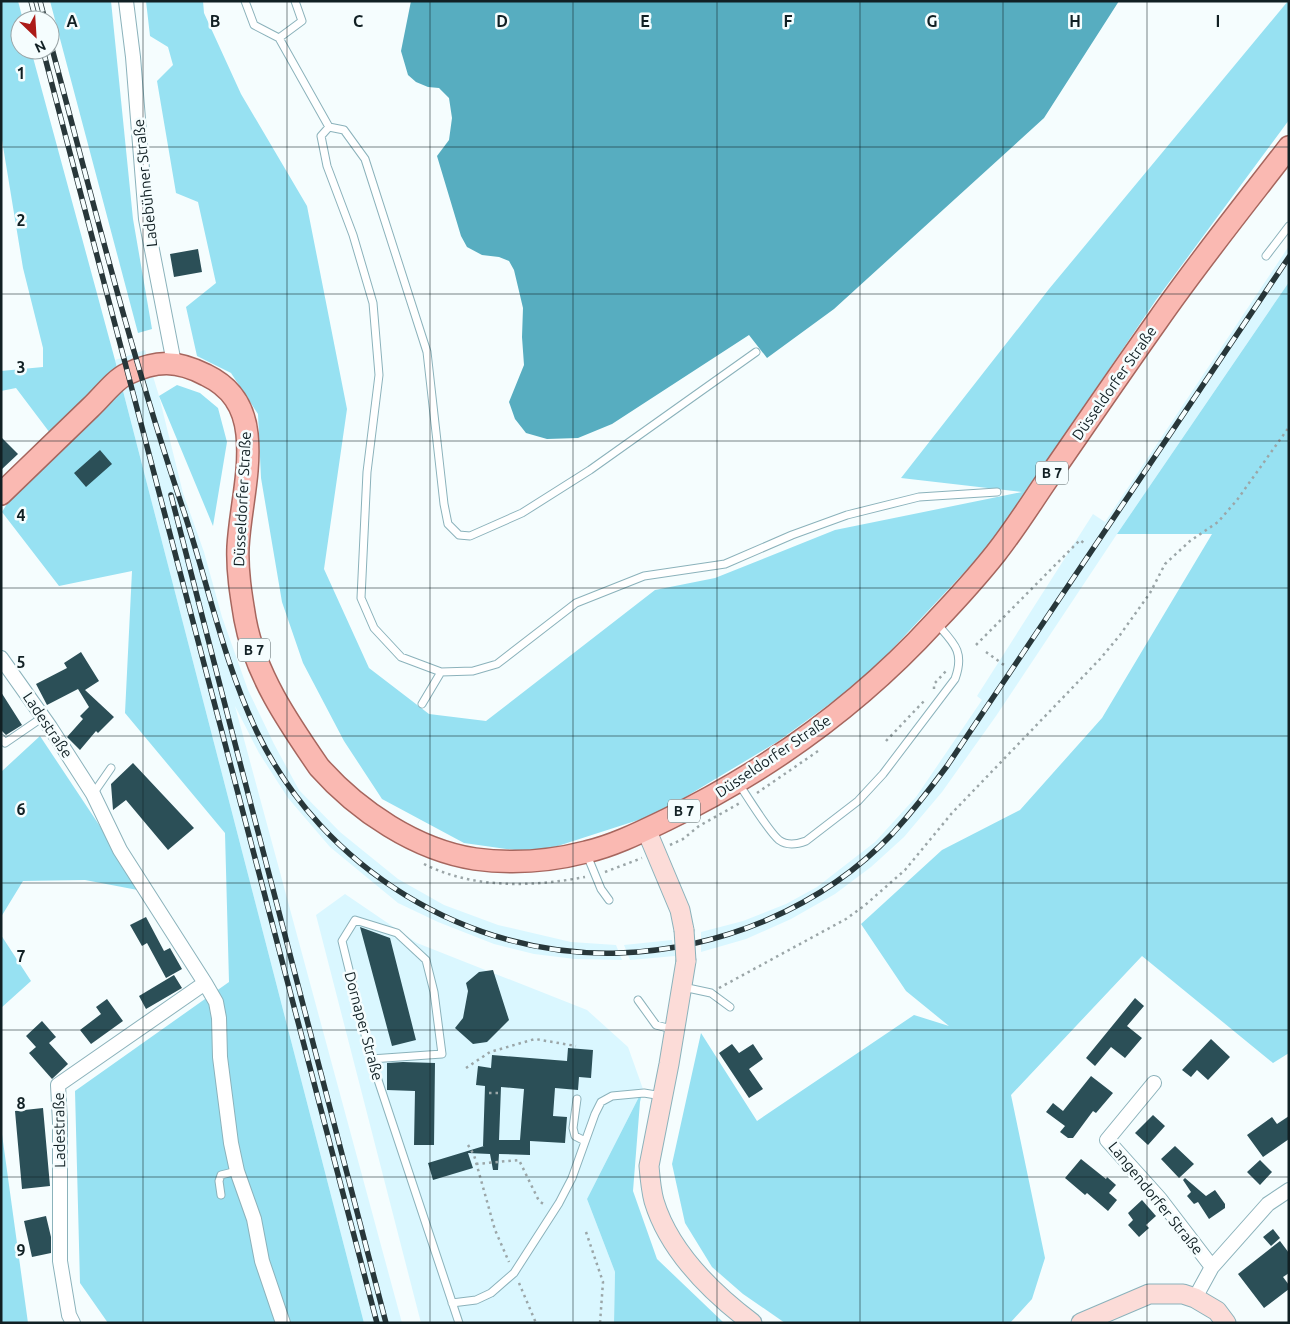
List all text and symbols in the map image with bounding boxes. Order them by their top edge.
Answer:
north arrow [10,10,60,60]
text: A [66,12,78,30]
text: B [210,12,220,30]
text: C [353,12,363,30]
text: D [496,12,508,30]
text: E [640,12,650,30]
text: F [784,12,793,30]
text: G [926,12,938,30]
text: H [1069,12,1081,30]
text: I [1216,12,1220,30]
text: N [32,37,49,56]
text: 1 [16,64,26,82]
street label: Ladebühner Straße [130,118,160,248]
text: 2 [16,211,26,229]
street label: Düsseldorfer Straße [1068,323,1160,443]
text: 3 [16,358,26,376]
street label: Düsseldorfer Straße [230,431,254,567]
road number: B 7 [1036,462,1068,484]
text: 4 [16,506,26,524]
road number: B 7 [238,638,270,662]
text: 5 [16,653,26,671]
street label: Ladestraße [20,689,76,761]
street label: Düsseldorfer Straße [712,711,834,801]
road number: B 7 [668,799,700,822]
text: 6 [16,800,26,818]
text: 7 [16,947,26,965]
street label: Dornaper Straße [341,970,387,1082]
street label: Ladestraße [50,1092,68,1168]
text: 8 [16,1094,26,1112]
street label: Langendorfer Straße [1105,1138,1207,1258]
text: 9 [16,1241,26,1259]

